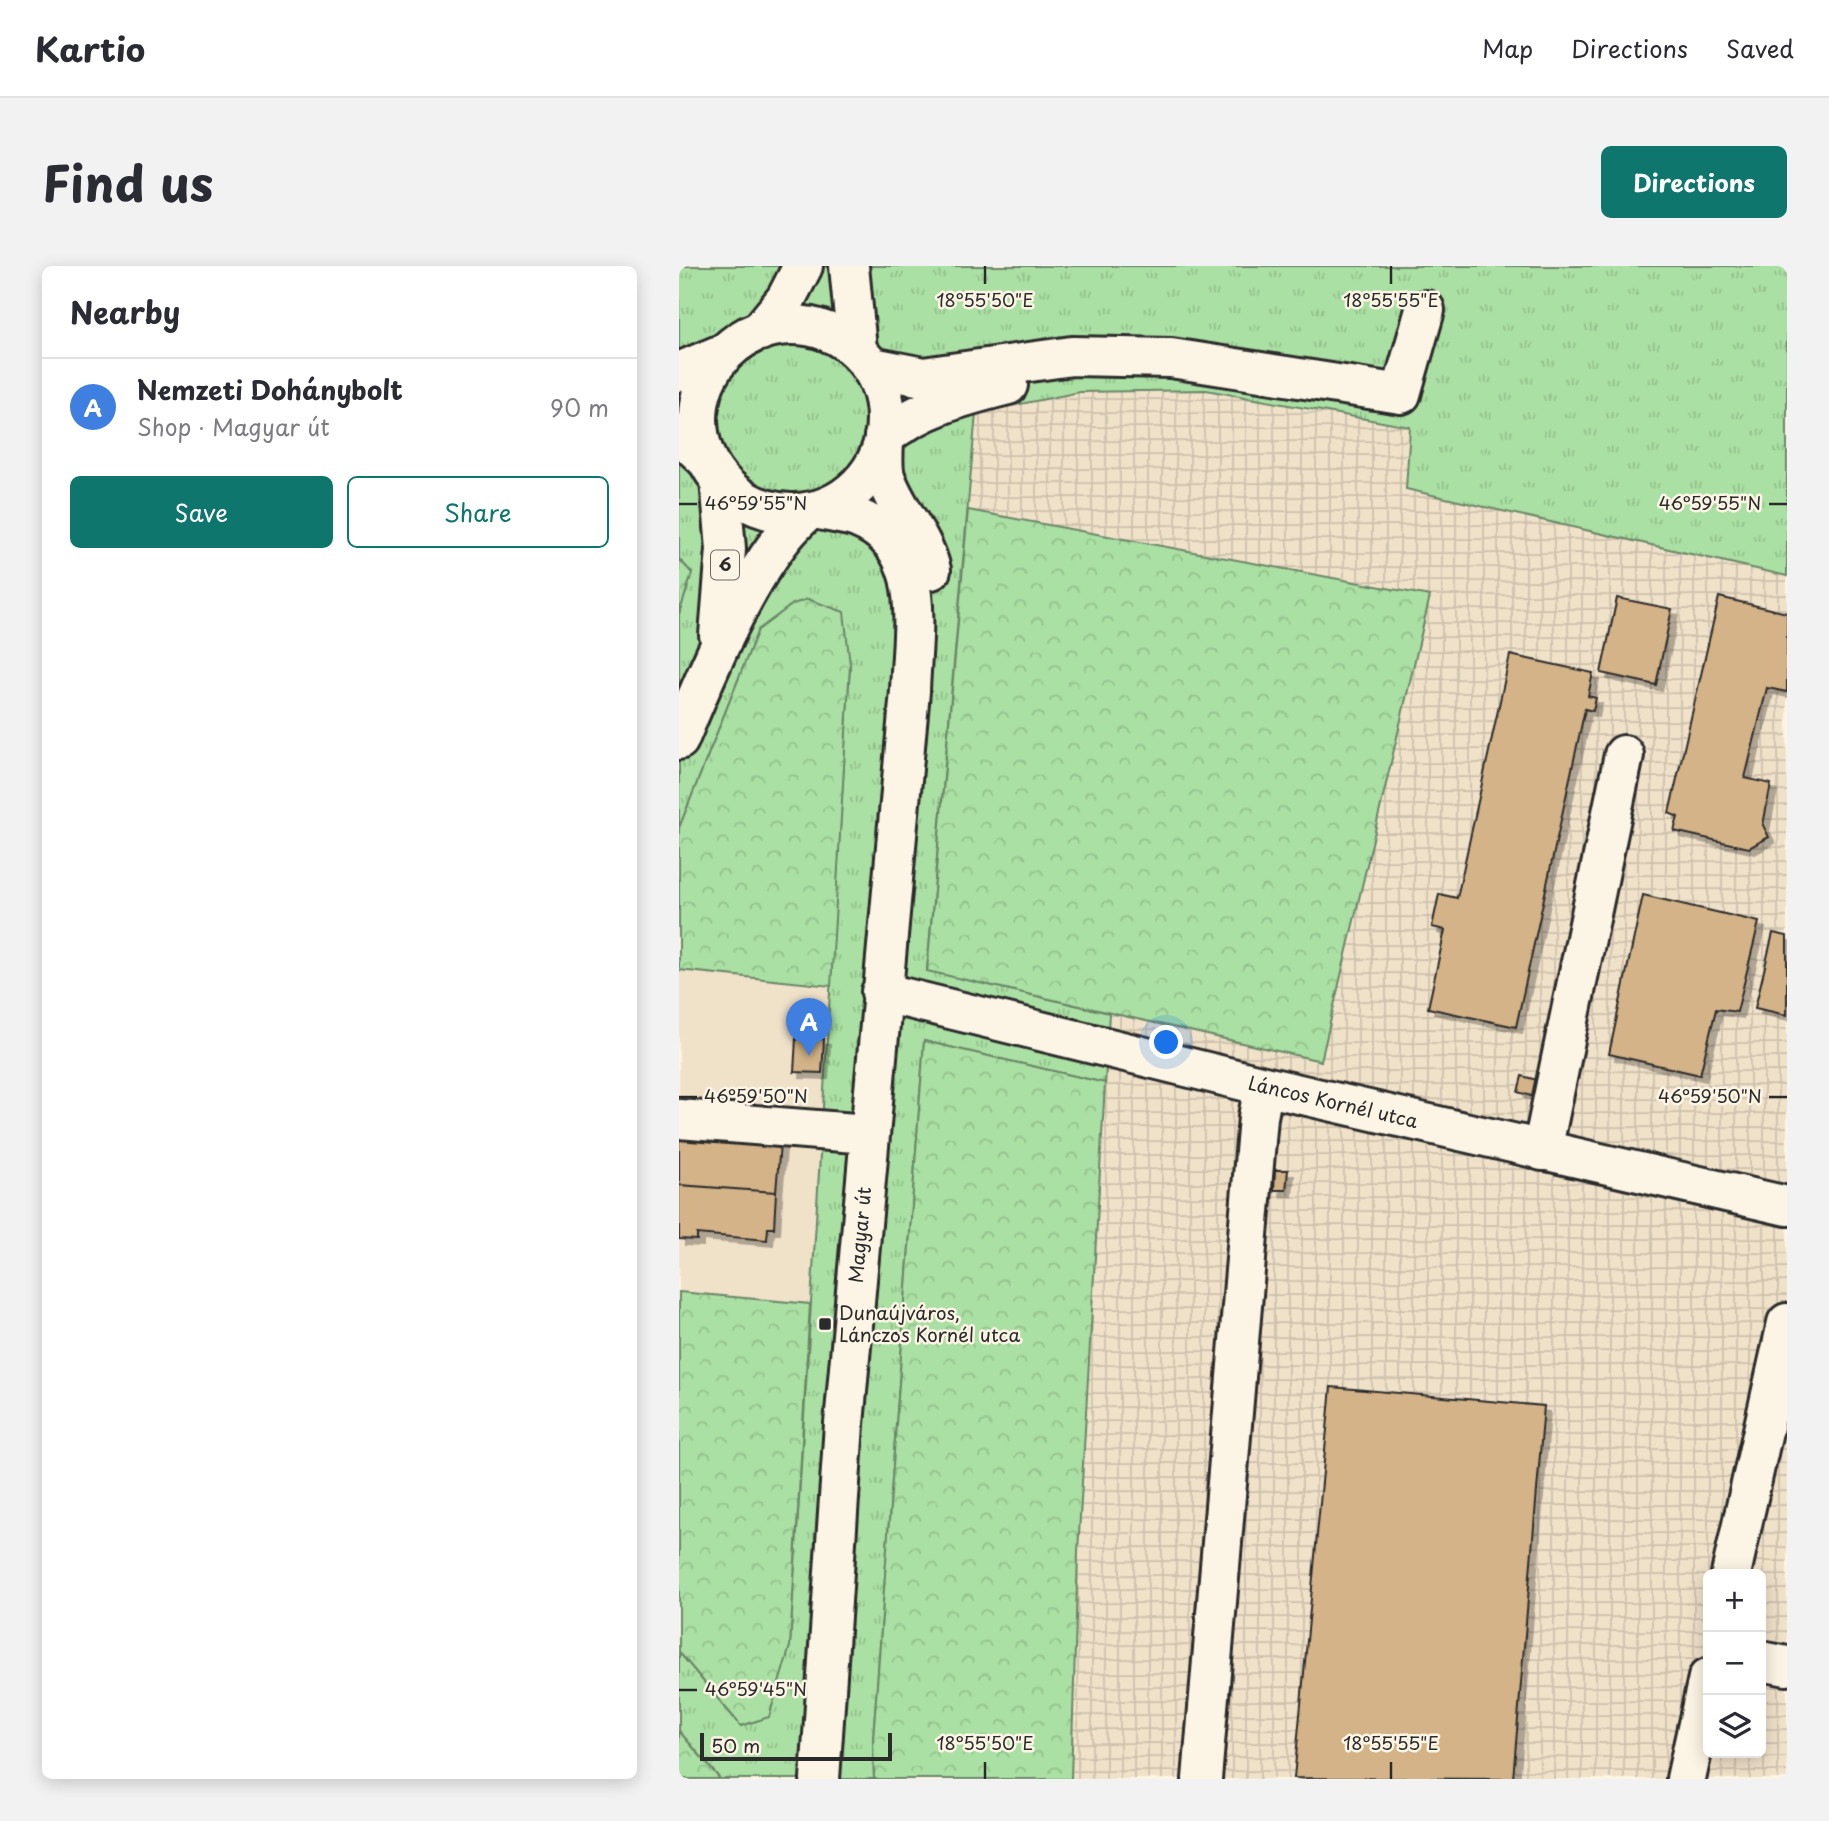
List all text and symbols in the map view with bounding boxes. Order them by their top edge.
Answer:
text: Kartio [35,23,145,73]
text: Map [1482,30,1533,66]
text: Directions [1571,30,1688,66]
text: Saved [1726,30,1794,66]
text: Find us [42,145,213,219]
button: Directions [1601,146,1787,218]
text: 18°55'50"E [937,286,1033,313]
text: 18°55'55"E [1343,286,1439,313]
text: Nearby [70,289,180,334]
text: Nemzeti Dohánybolt [137,370,403,409]
text: A [84,390,102,425]
text: 90 m [550,390,609,425]
text: Shop · Magyar út [137,409,330,444]
button: Save [70,476,333,548]
button: Share [347,476,609,548]
text: 46°59'55"N [705,489,807,516]
text: 46°59'55"N [1659,489,1761,516]
road number: 6 [711,550,739,580]
pin: A [786,998,832,1056]
your location [1149,1025,1183,1059]
street label: Láncos Kornél utca [1246,1068,1421,1134]
text: 46°59'50"N [704,1082,808,1109]
text: 46°59'50"N [1658,1082,1762,1109]
street label: Magyar út [841,1185,877,1284]
place label: Dunaújváros, Lánczos Kornél utca [839,1298,1020,1348]
marker: Dunaújváros, Lánczos Kornél utca [817,1316,833,1332]
map controls [1703,1569,1766,1758]
button: + [1703,1569,1766,1632]
button: − [1703,1632,1766,1695]
text: 46°59'45"N [705,1675,807,1702]
button: layers [1703,1695,1766,1758]
text: 18°55'50"E [937,1729,1033,1756]
text: 18°55'55"E [1343,1729,1439,1756]
scale bar [700,1730,893,1762]
text: 50 m [711,1731,760,1759]

